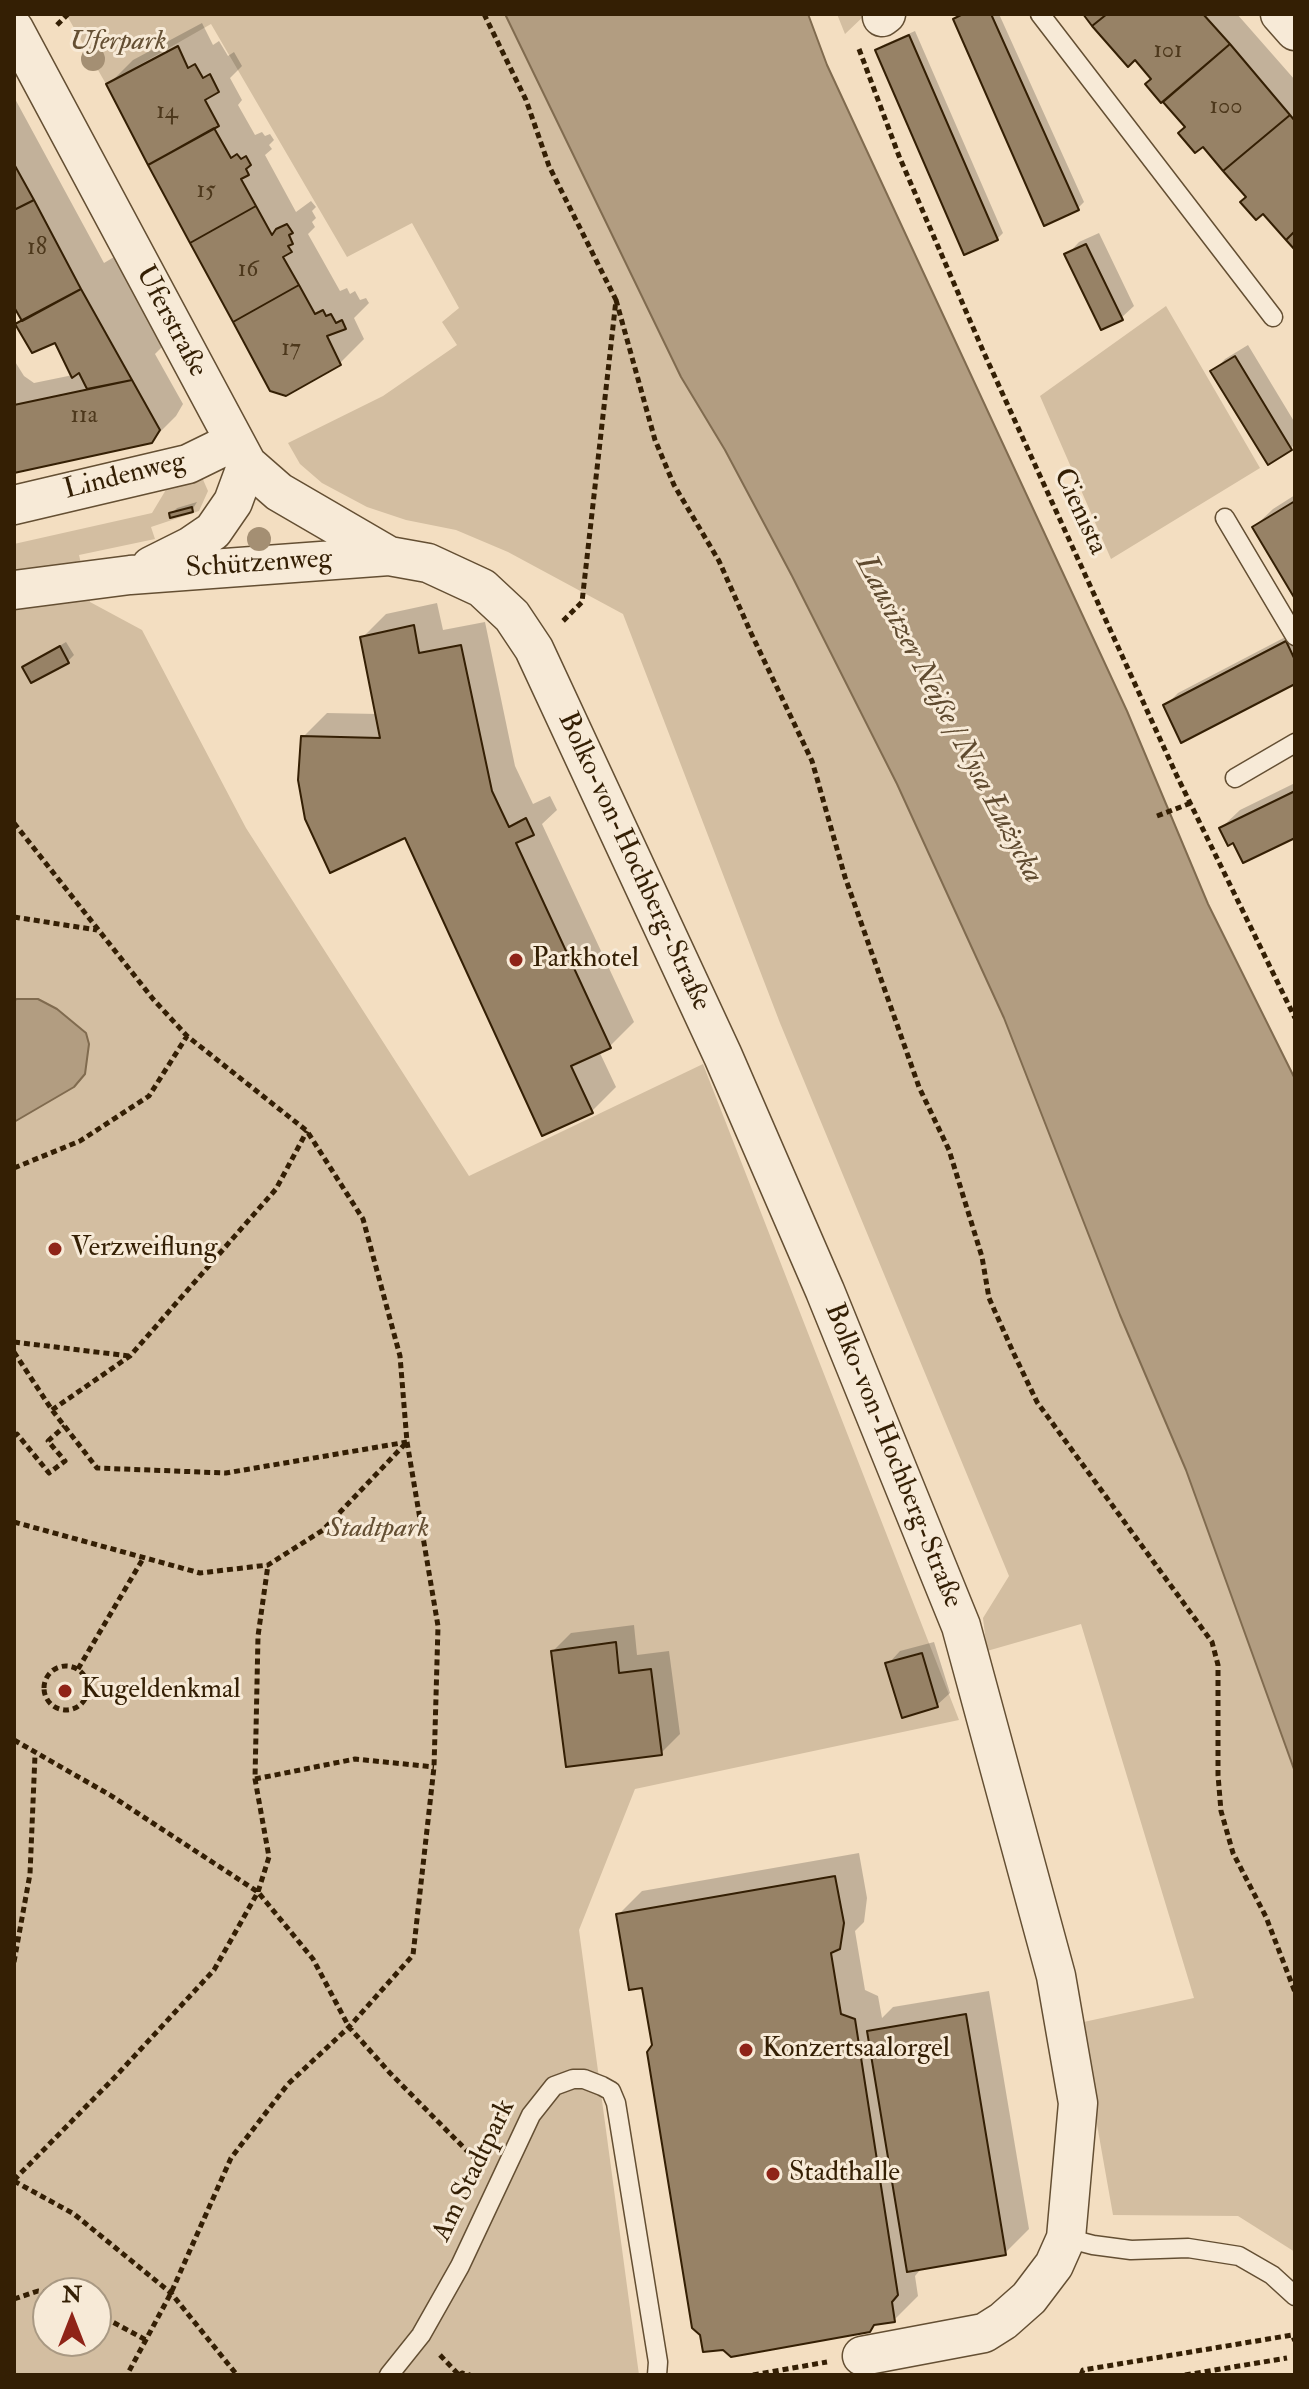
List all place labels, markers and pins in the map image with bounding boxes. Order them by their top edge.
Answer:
place label: Parkhotel [532,943,639,977]
marker: Parkhotel [507,951,525,969]
place label: Verzweiflung [71,1232,218,1266]
marker: Verzweiflung [46,1240,64,1258]
place label: Kugeldenkmal [81,1674,241,1708]
marker: Kugeldenkmal [56,1682,74,1700]
place label: Konzertsaalorgel [762,2033,950,2067]
marker: Konzertsaalorgel [737,2041,755,2059]
place label: Stadthalle [789,2157,900,2191]
marker: Stadthalle [764,2165,782,2183]

